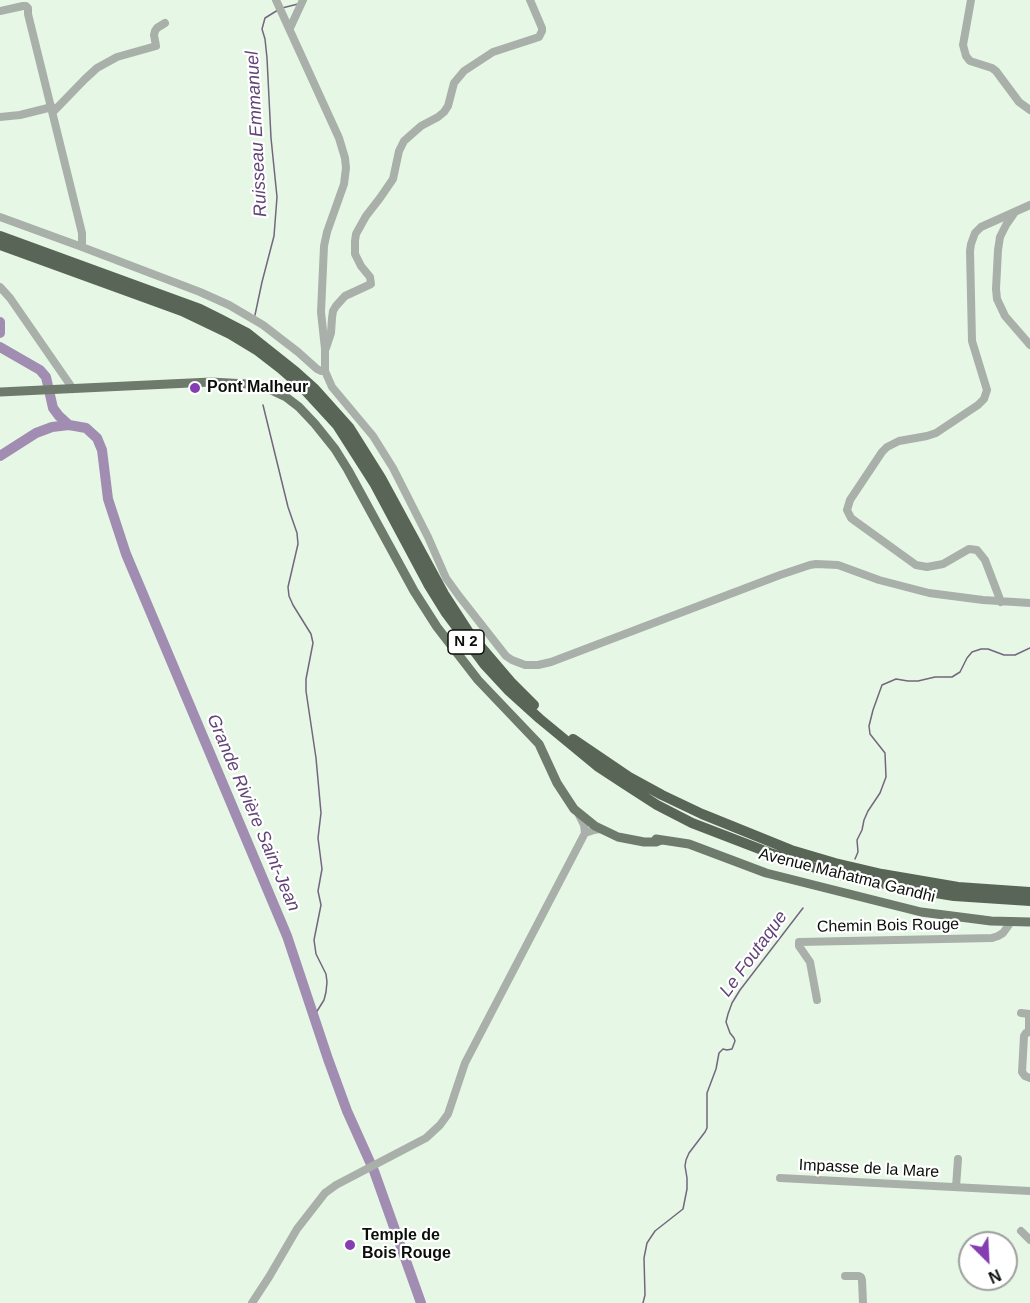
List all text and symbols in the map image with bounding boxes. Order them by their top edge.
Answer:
water label: Ruisseau Emmanuel [242,51,272,217]
place label: Pont Malheur [207,378,308,398]
marker: Pont Malheur [188,381,202,395]
road number: N 2 [448,630,484,654]
water label: Grande Rivière Saint-Jean [202,711,304,915]
street label: Avenue Mahatma Gandhi [757,845,937,907]
water label: Le Foutaque [716,907,792,1001]
street label: Chemin Bois Rouge [817,915,959,937]
street label: Impasse de la Mare [798,1156,940,1182]
place label: Temple de Bois Rouge [362,1226,451,1264]
north arrow [958,1231,1018,1291]
marker: Temple de Bois Rouge [343,1238,357,1252]
text: N [986,1266,1003,1286]

